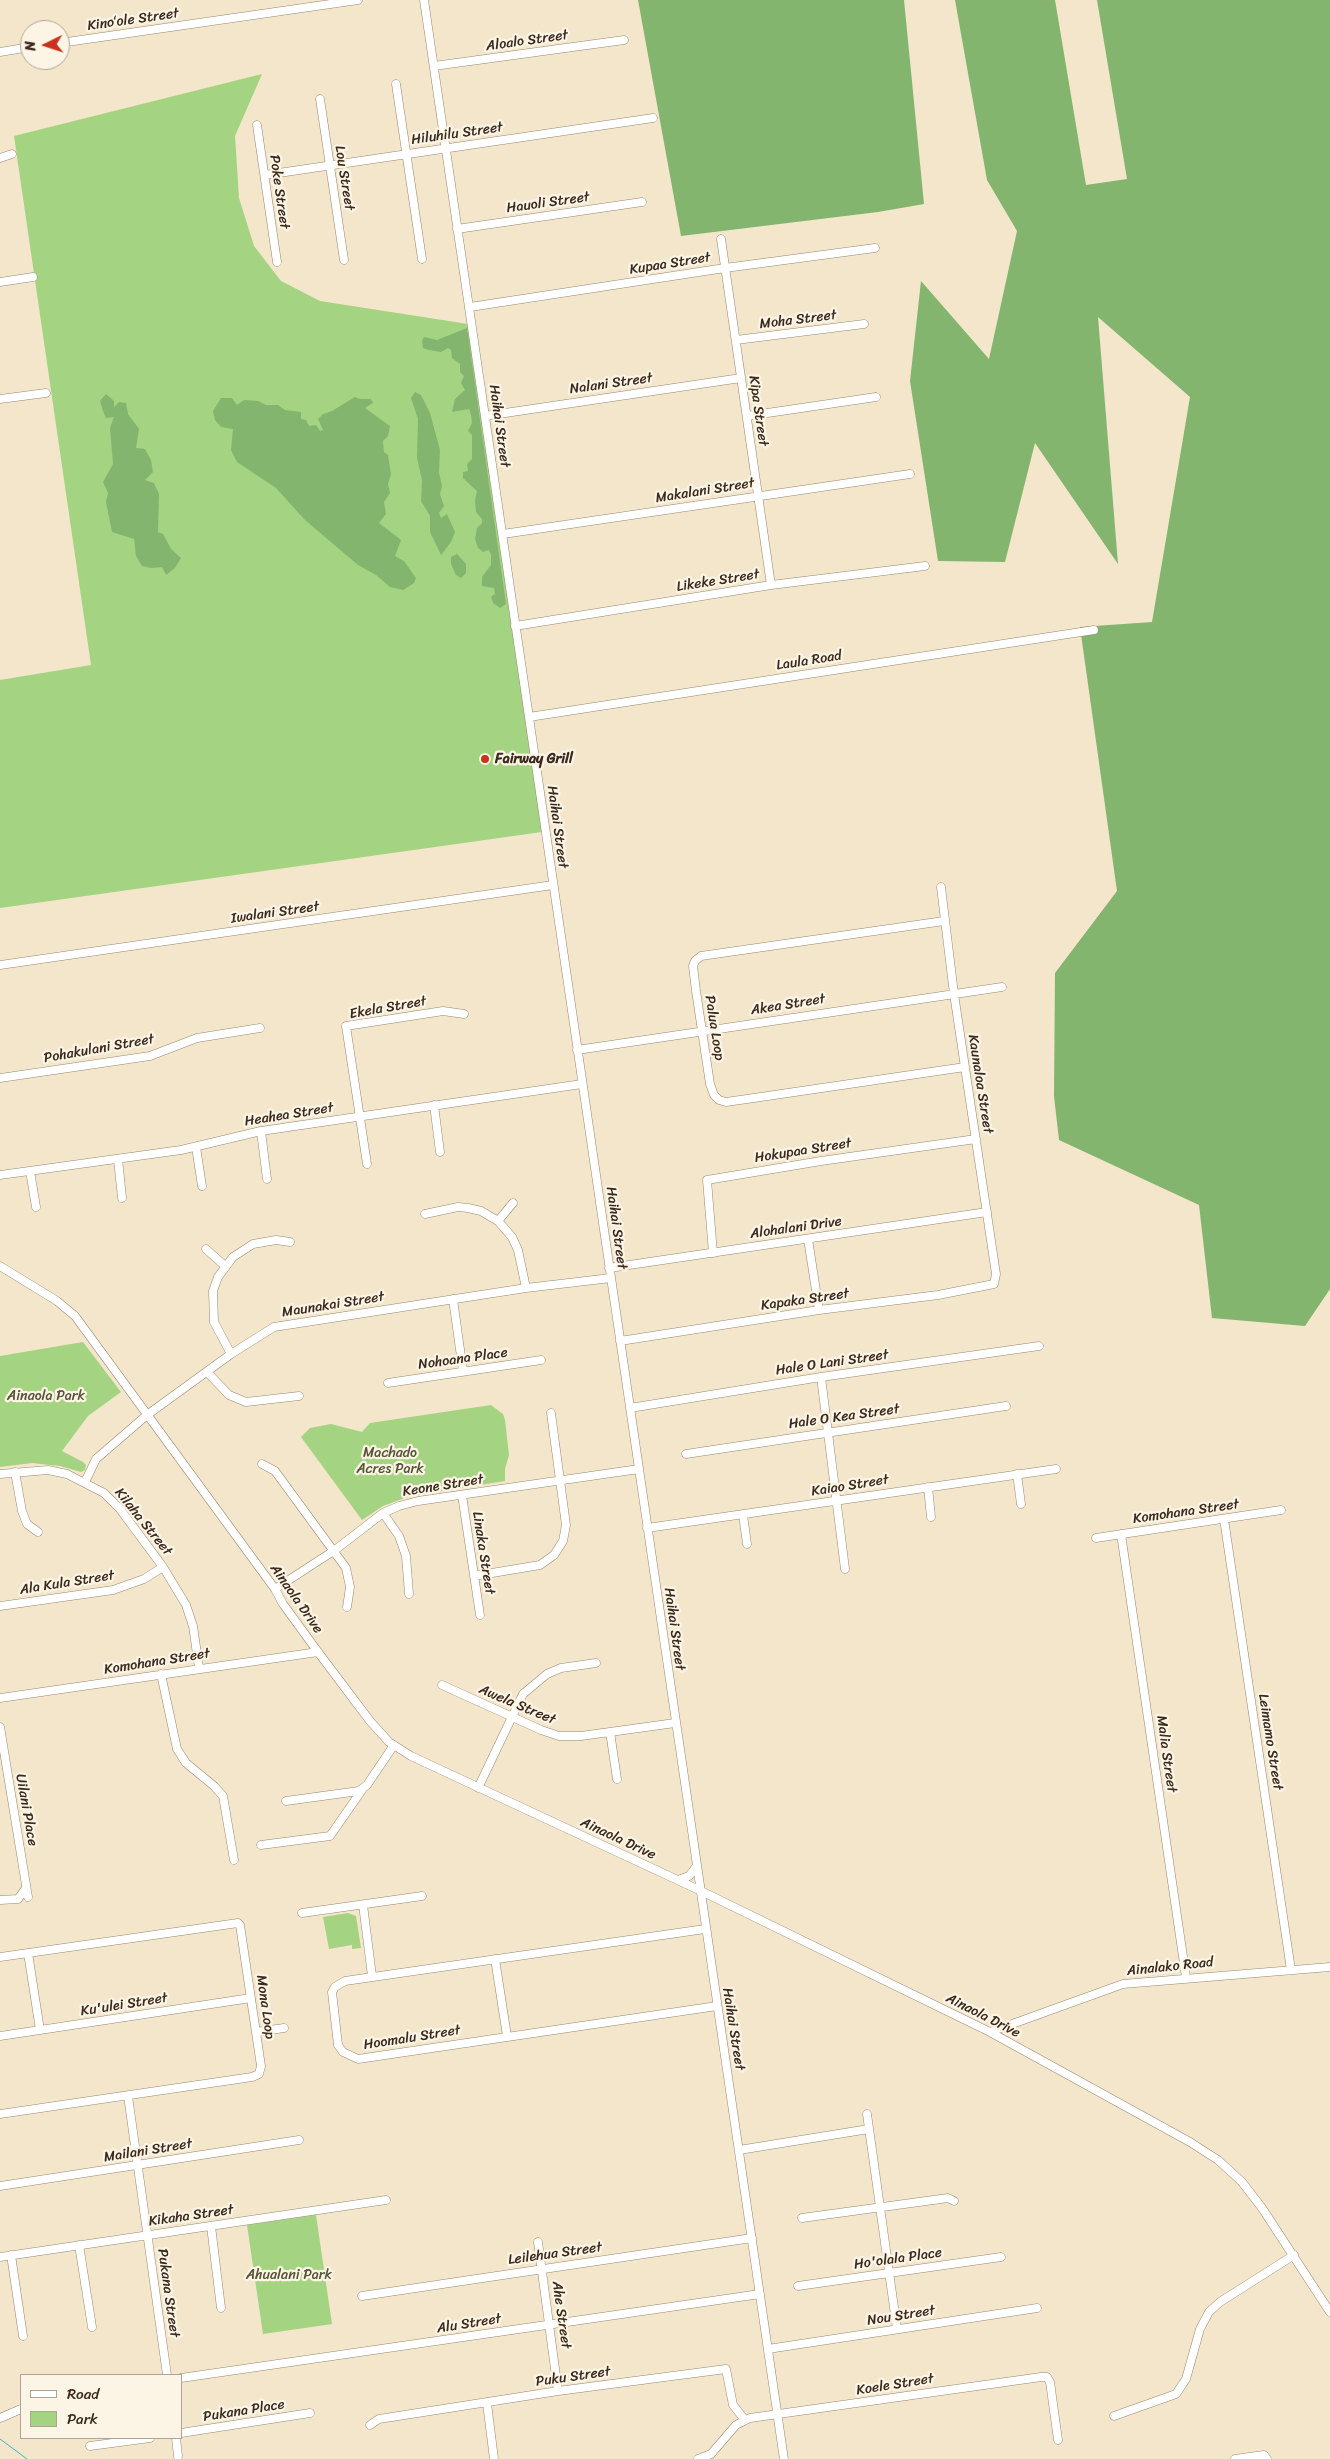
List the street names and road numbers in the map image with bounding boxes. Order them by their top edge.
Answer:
street label: Kinoʻole Street [86,5,180,35]
street label: Aloalo Street [485,27,569,55]
street label: Hiluhilu Street [410,119,504,149]
street label: Lou Street [331,144,357,212]
street label: Poke Street [265,154,293,230]
street label: Hauoli Street [505,189,591,217]
street label: Kupaa Street [628,249,712,279]
street label: Moha Street [759,307,837,333]
street label: Nalani Street [568,370,654,398]
street label: Kipa Street [745,375,771,447]
street label: Haihai Street [485,384,513,468]
street label: Makalani Street [654,475,756,507]
street label: Likeke Street [675,566,761,596]
street label: Laula Road [775,648,843,674]
street label: Haihai Street [543,785,571,869]
street label: Iwalani Street [230,898,320,928]
street label: Akea Street [750,991,826,1019]
street label: Ekela Street [348,993,428,1023]
street label: Palua Loop [701,994,727,1062]
street label: Pohakulani Street [43,1031,155,1067]
street label: Kaunaloa Street [964,1033,996,1135]
street label: Heahea Street [243,1100,335,1130]
street label: Hokupaa Street [753,1135,853,1167]
street label: Haihai Street [602,1186,630,1270]
street label: Alohalani Drive [749,1213,843,1243]
street label: Kapaka Street [760,1286,850,1314]
street label: Maunakai Street [281,1289,385,1321]
street label: Nohoana Place [417,1344,509,1374]
street label: Hale O Lani Street [775,1347,889,1379]
street label: Hale O Kea Street [788,1401,900,1433]
street label: Keone Street [401,1471,485,1501]
street label: Kaiao Street [810,1472,890,1500]
street label: Kilaha Street [111,1485,175,1559]
street label: Komohana Street [1132,1496,1240,1528]
street label: Linaka Street [468,1510,498,1596]
street label: Ainaola Drive [266,1561,326,1637]
street label: Ala Kula Street [19,1567,115,1599]
street label: Haihai Street [660,1587,688,1671]
street label: Komohana Street [103,1645,211,1679]
street label: Awela Street [476,1681,558,1729]
street label: Leimamo Street [1254,1693,1286,1791]
street label: Malia Street [1152,1714,1180,1794]
street label: Uilani Place [11,1773,41,1847]
street label: Ainaola Drive [578,1814,658,1864]
street label: Ainalako Road [1126,1954,1214,1980]
street label: Mona Loop [252,1974,278,2040]
street label: Haihai Street [718,1987,748,2071]
street label: Ku'ulei Street [79,1990,169,2020]
street label: Ainaola Drive [943,1990,1023,2042]
street label: Hoomalu Street [362,2022,462,2054]
street label: Mailani Street [103,2136,193,2166]
street label: Kikaha Street [147,2202,235,2230]
street label: Leilehua Street [507,2239,603,2269]
street label: Ho'olala Place [853,2245,943,2273]
street label: Pukana Street [153,2248,183,2338]
street label: Ahe Street [548,2280,574,2350]
street label: Nou Street [866,2302,936,2330]
street label: Alu Street [436,2311,502,2337]
street label: Puku Street [535,2363,611,2391]
street label: Koele Street [855,2371,935,2399]
street label: Pukana Place [202,2396,286,2426]

